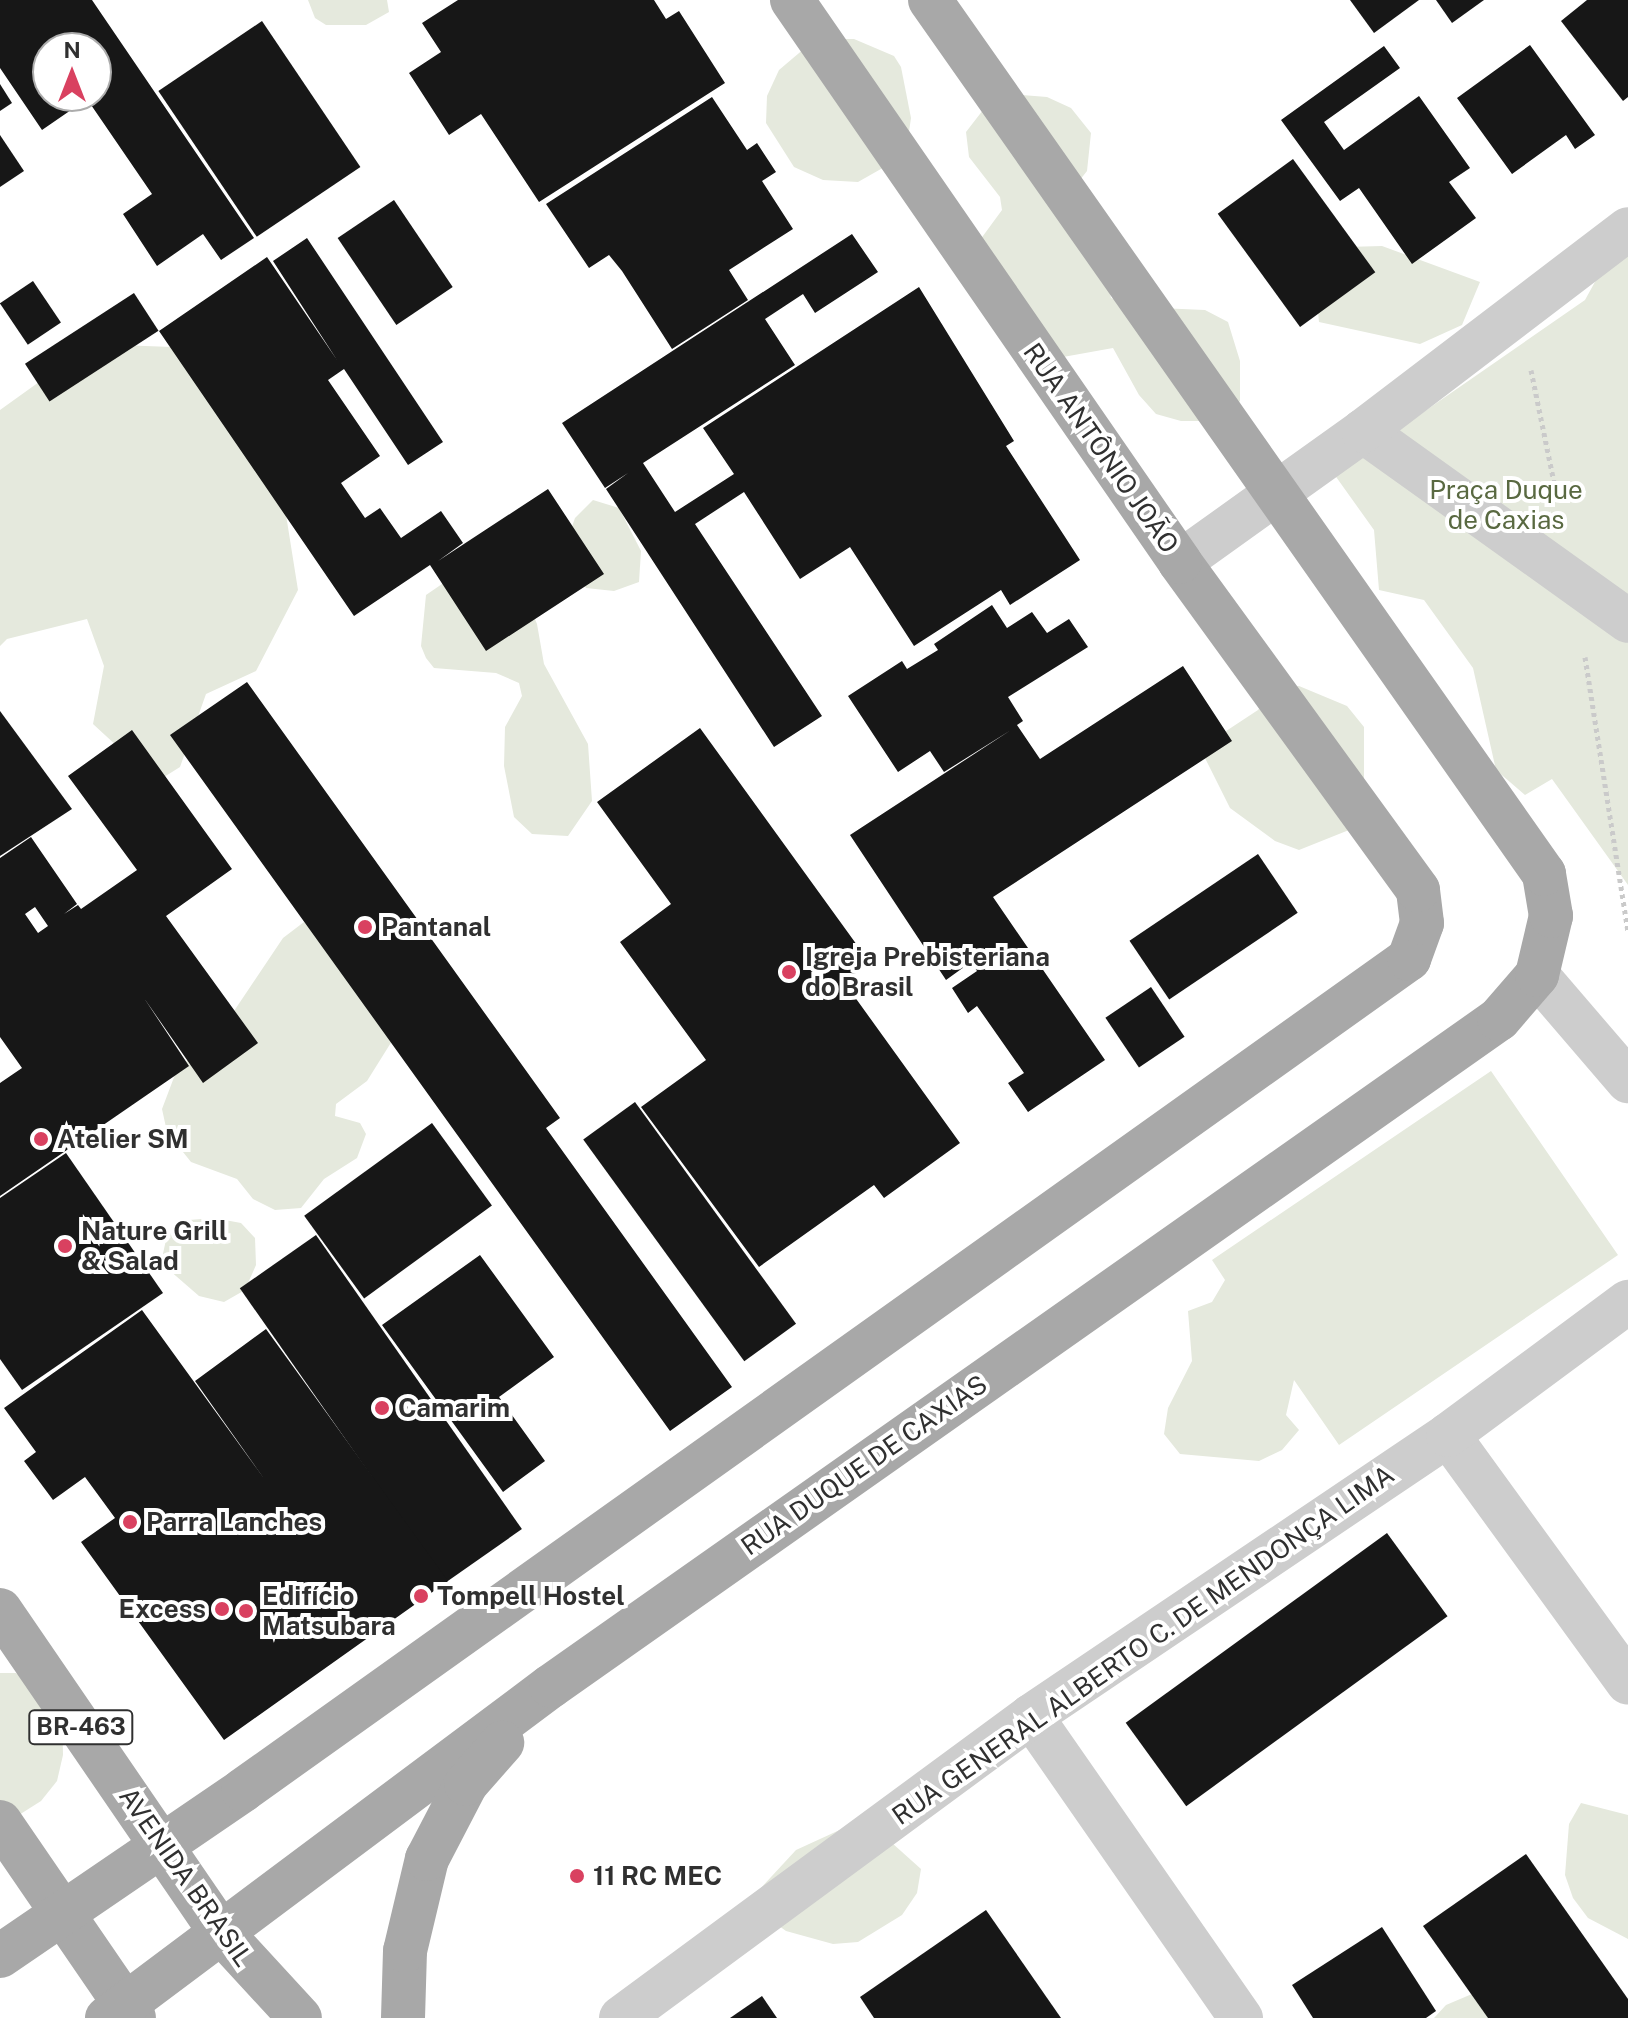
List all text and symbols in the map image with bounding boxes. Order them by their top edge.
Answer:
north arrow [32,32,112,112]
text: N [63,37,81,63]
street label: RUA ANTÔNIO JOÃO [1017,337,1185,559]
park label: Praça Duque de Caxias [1429,474,1583,536]
place label: Pantanal [381,911,491,943]
marker: Pantanal [356,918,374,936]
place label: Igreja Prebisteriana do Brasil [805,941,1050,1002]
marker: Igreja Prebisteriana do Brasil [780,963,798,981]
place label: Atelier SM [57,1123,189,1155]
marker: Atelier SM [32,1130,50,1148]
place label: Nature Grill & Salad [81,1215,228,1276]
marker: Nature Grill & Salad [56,1237,74,1255]
street label: RUA DUQUE DE CAXIAS [735,1368,993,1562]
place label: Camarim [398,1392,510,1424]
marker: Camarim [373,1399,391,1417]
street label: RUA GENERAL ALBERTO C. DE MENDONÇA LIMA [886,1459,1400,1831]
place label: Parra Lanches [146,1506,322,1538]
marker: Parra Lanches [121,1513,139,1531]
place label: Edifício Matsubara [262,1580,396,1642]
place label: Tompell Hostel [437,1580,625,1612]
marker: Tompell Hostel [412,1587,430,1605]
place label: Excess [119,1593,206,1625]
marker: Excess [213,1600,231,1618]
marker: Edifício Matsubara [237,1602,255,1620]
road number: BR-463 [27,1707,135,1747]
street label: AVENIDA BRASIL [113,1781,259,1973]
place label: 11 RC MEC [593,1860,722,1892]
marker: 11 RC MEC [568,1867,586,1885]

